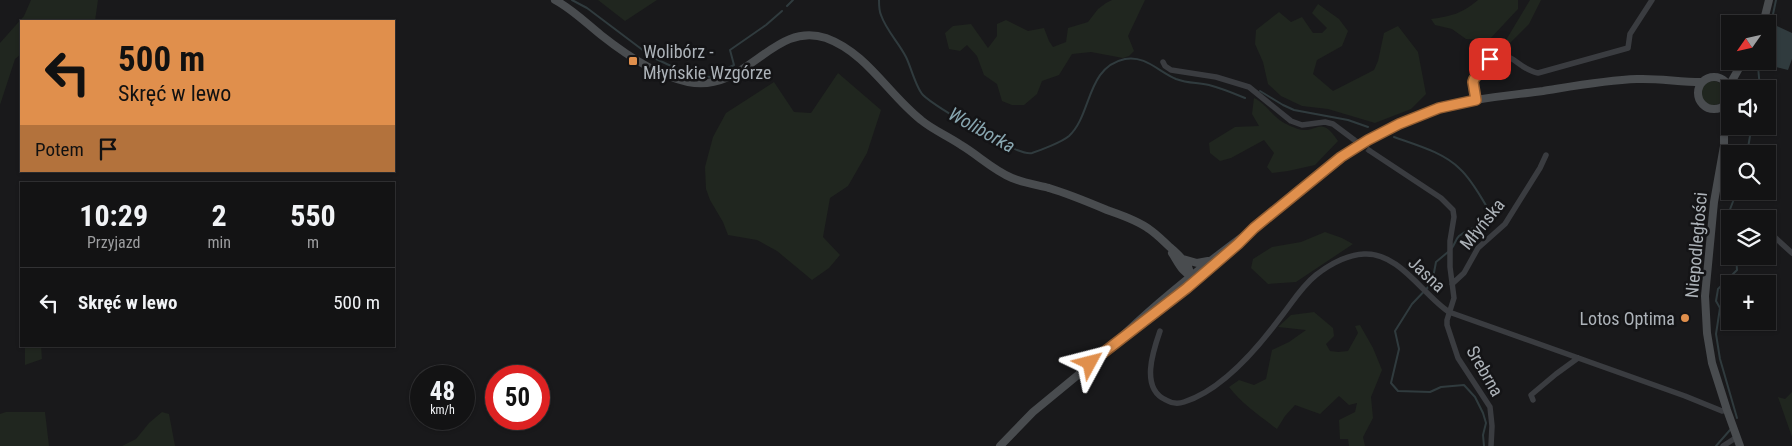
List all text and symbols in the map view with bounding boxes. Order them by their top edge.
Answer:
north arrow [1721,15,1776,70]
map controls [1721,15,1776,330]
pin [1469,38,1511,80]
text: 500 m [118,39,205,80]
icon: left [35,40,100,105]
place label: Wolibórz - Młyńskie Wzgórze [643,41,771,83]
icon: arrive [1476,45,1504,73]
marker: Wolibórz - Młyńskie Wzgórze [627,55,639,67]
button: sound [1721,80,1776,135]
text: Skręć w lewo [118,81,231,106]
water label: Woliborka [945,102,1019,158]
icon: arrive [94,135,122,163]
text: Potem [35,138,84,161]
button: search [1721,145,1776,200]
street label: Niepodległości [1681,191,1711,299]
street label: Młyńska [1455,194,1509,254]
text: 10:29 [79,198,148,233]
text: 2 [212,198,227,233]
text: 550 [290,198,336,233]
button: layers [1721,210,1776,265]
text: Przyjazd [87,233,140,252]
text: min [207,233,231,252]
text: m [307,233,319,252]
street label: Jasna [1404,252,1450,296]
button: + [1721,275,1776,330]
icon: left [35,289,63,317]
text: Skręć w lewo [78,291,177,314]
text: 500 m [333,291,380,314]
place label: Lotos Optima [1580,308,1675,329]
marker: Lotos Optima [1679,312,1691,324]
position arrow [1063,336,1115,388]
street label: Srebrna [1462,342,1508,400]
speed limit sign: 50 [485,365,550,430]
text: 48 [430,377,455,406]
text: km/h [430,403,455,417]

